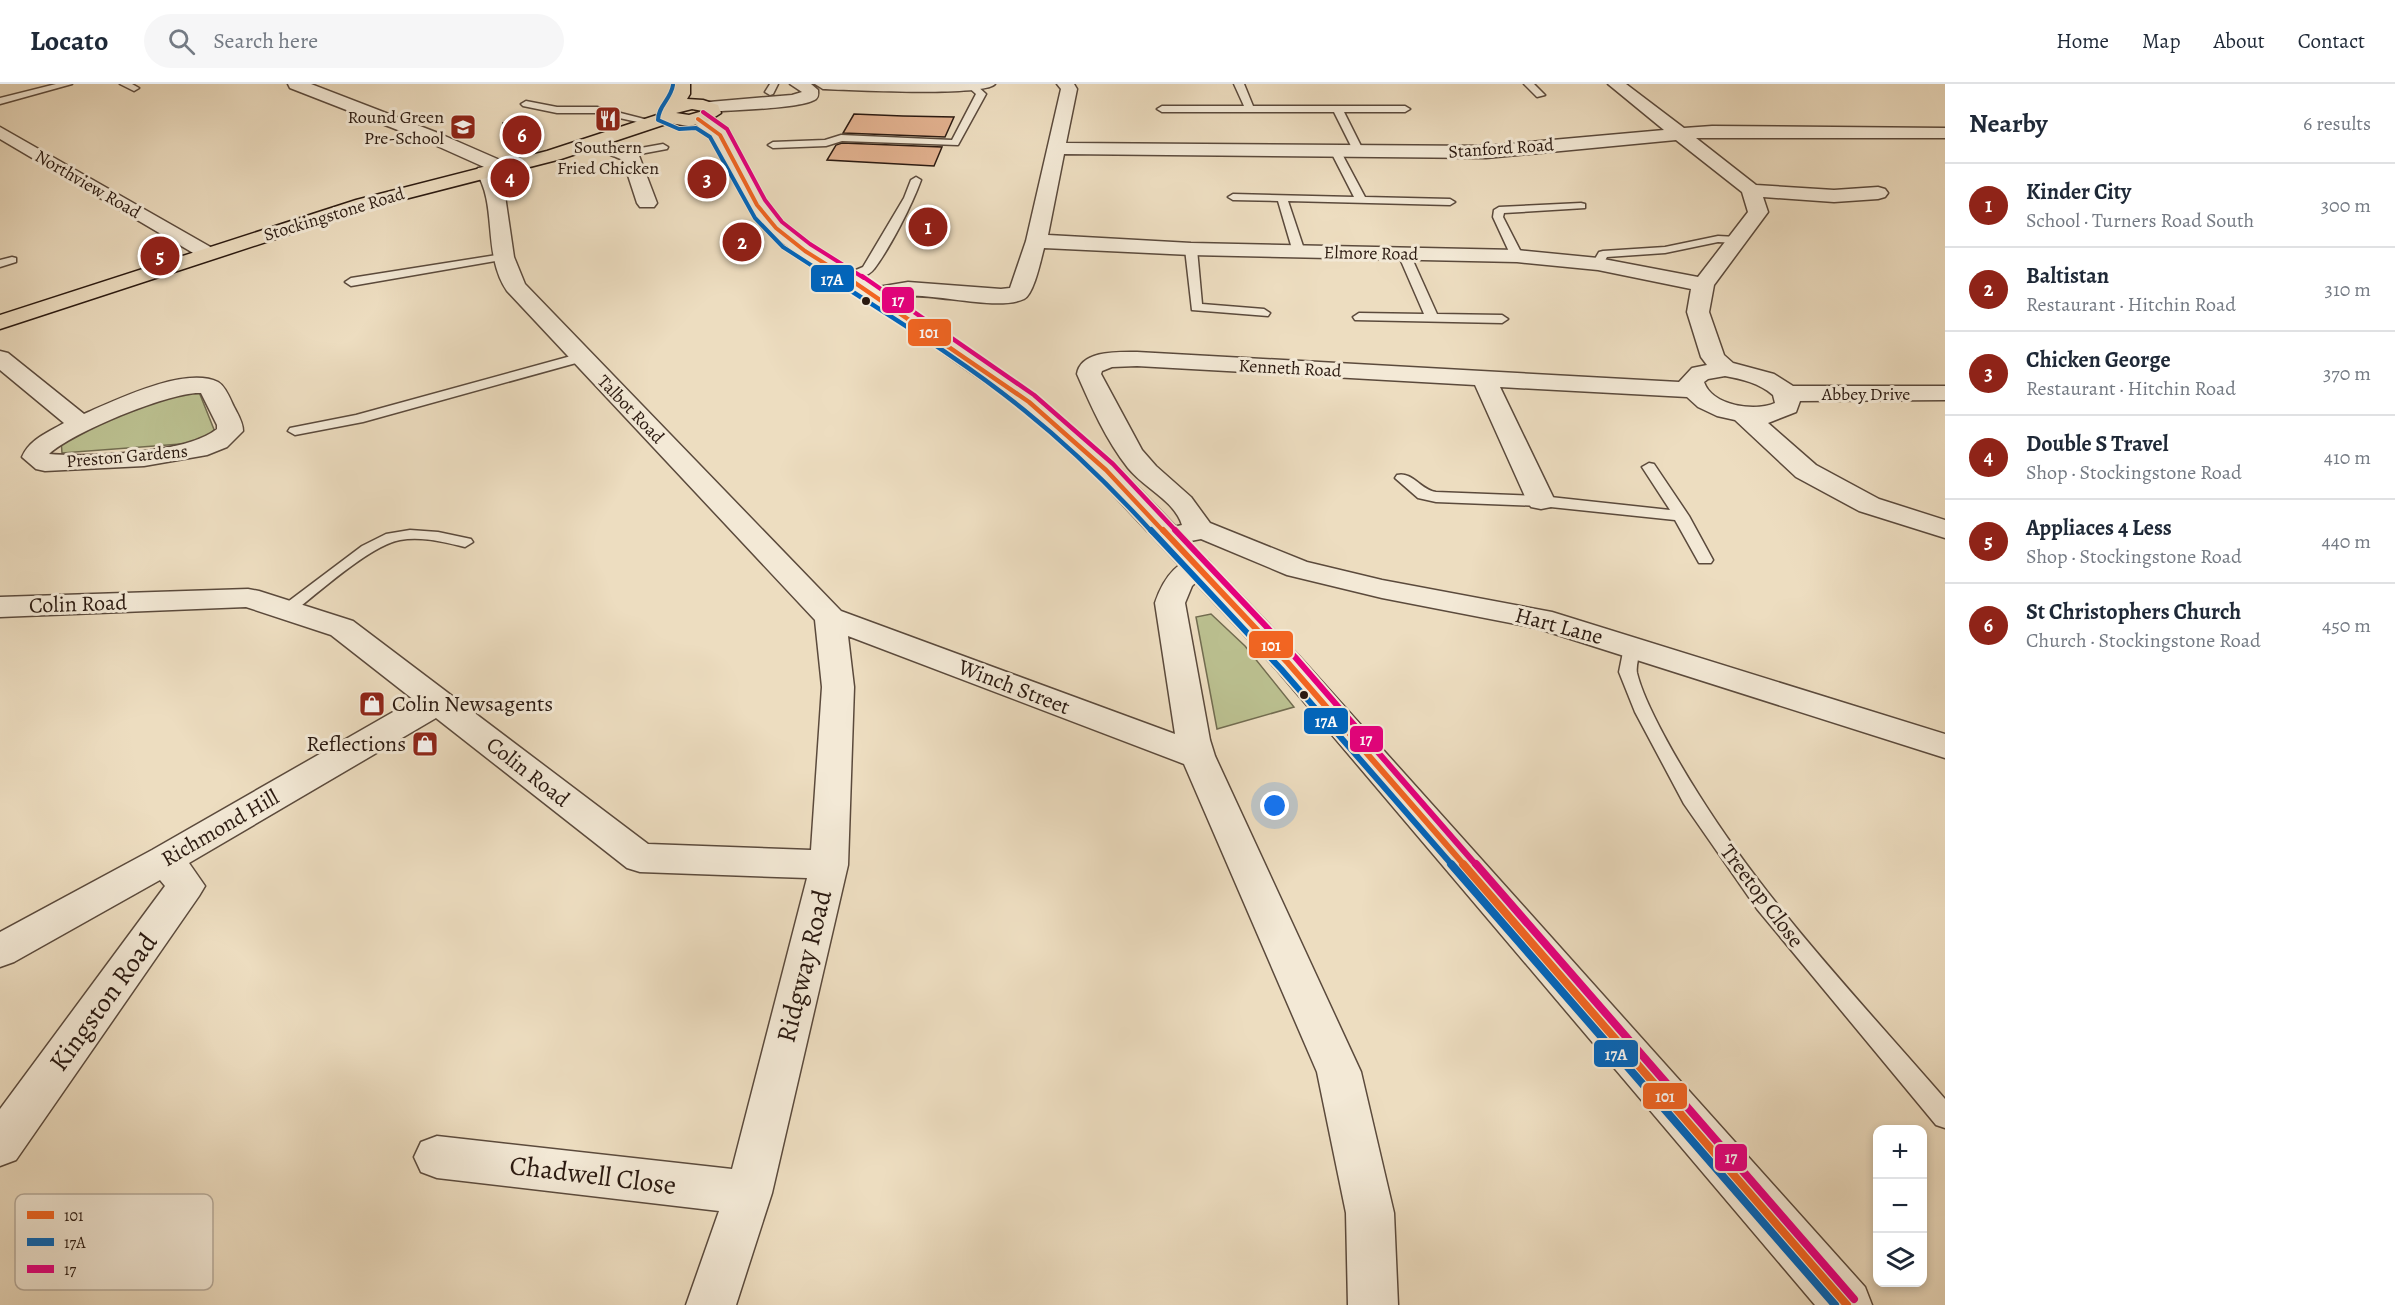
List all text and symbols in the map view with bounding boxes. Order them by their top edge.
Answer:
search box [144,14,564,68]
text: Locato [30,22,108,60]
icon: search [165,25,198,58]
text: Search here [213,26,318,56]
text: Home [2056,27,2109,55]
text: Map [2142,27,2180,55]
text: About [2213,27,2265,55]
text: Contact [2298,27,2365,55]
restaurant icon: Southern Fried Chicken [593,104,623,134]
place label: Round Green Pre-School [347,105,445,150]
text: Nearby [1969,106,2048,141]
text: 6 results [2303,110,2371,137]
school or university icon: Round Green Pre-School [448,112,478,142]
pin: 6 [502,112,542,158]
street label: Stanford Road [1447,132,1555,164]
place label: Southern Fried Chicken [557,135,659,180]
street label: Northview Road [31,144,146,224]
pin: 4 [490,156,530,200]
pin: 3 [688,156,726,202]
text: Kinder City [2026,177,2131,207]
street label: Stockingstone Road [261,181,408,247]
text: 1 [1985,192,1992,219]
text: 300 m [2321,192,2371,219]
pin: 1 [908,204,948,250]
text: School · Turners Road South [2026,207,2254,234]
pin: 2 [722,220,762,264]
pin: 5 [140,234,180,279]
street label: Elmore Road [1323,240,1419,266]
text: Baltistan [2026,261,2109,291]
line badge: 17A [810,264,855,293]
text: 17A [821,269,844,291]
text: 2 [1984,276,1993,303]
text: 310 m [2325,276,2371,303]
line badge: 17 [881,286,915,314]
text: 17 [892,290,904,312]
text: Restaurant · Hitchin Road [2026,291,2236,318]
unlabelled marker [860,295,872,307]
line badge: 101 [907,318,952,347]
text: 101 [919,322,939,344]
text: Chicken George [2026,345,2171,375]
street label: Kenneth Road [1238,353,1342,383]
text: 3 [1984,360,1993,387]
text: 370 m [2323,360,2371,387]
street label: Talbot Road [592,369,670,449]
text: Restaurant · Hitchin Road [2026,375,2236,402]
street label: Abbey Drive [1821,382,1910,406]
text: Double S Travel [2026,429,2168,459]
street label: Preston Gardens [65,439,189,473]
text: 4 [1984,444,1993,471]
text: 410 m [2324,444,2371,471]
text: Shop · Stockingstone Road [2026,459,2242,486]
text: Appliaces 4 Less [2026,513,2172,543]
text: 5 [1984,528,1993,555]
text: 440 m [2322,528,2371,555]
text: Shop · Stockingstone Road [2026,543,2242,570]
street label: Colin Road [28,587,128,621]
text: St Christophers Church [2026,597,2241,627]
street label: Hart Lane [1512,600,1606,652]
text: 6 [1984,612,1993,639]
text: 450 m [2322,612,2371,639]
text: Church · Stockingstone Road [2026,627,2261,654]
line badge: 101 [1248,630,1294,659]
text: 101 [1261,635,1281,657]
street label: Winch Street [953,652,1074,722]
shop icon: Colin Newsagents [357,689,387,719]
place label: Colin Newsagents [392,689,553,719]
unlabelled marker [1298,689,1310,701]
line badge: 17A [1303,707,1349,735]
text: 17A [1315,711,1338,733]
line badge: 17 [1349,725,1384,753]
place label: Reflections [306,729,406,759]
shop icon: Reflections [410,729,440,759]
text: 17 [1360,729,1372,751]
street label: Colin Road [480,730,576,814]
street label: Richmond Hill [156,782,284,874]
your location [1260,791,1289,820]
street label: Treetop Close [1713,838,1811,954]
street label: Ridgway Road [768,885,840,1046]
street label: Kingston Road [41,925,166,1078]
line badge: 17A [1593,1039,1639,1068]
text: 17A [1605,1044,1628,1066]
line badge: 101 [1642,1082,1688,1110]
text: 101 [1655,1086,1675,1108]
map controls [1873,1125,1927,1287]
button: + [1873,1125,1927,1179]
line badge: 17 [1714,1143,1748,1172]
street label: Chadwell Close [508,1147,678,1203]
text: 17 [1725,1147,1737,1169]
button: − [1873,1179,1927,1233]
legend [15,1194,213,1290]
text: 101 [64,1205,84,1227]
text: 17A [64,1232,86,1254]
button: layers [1873,1233,1927,1287]
text: 17 [64,1259,76,1281]

